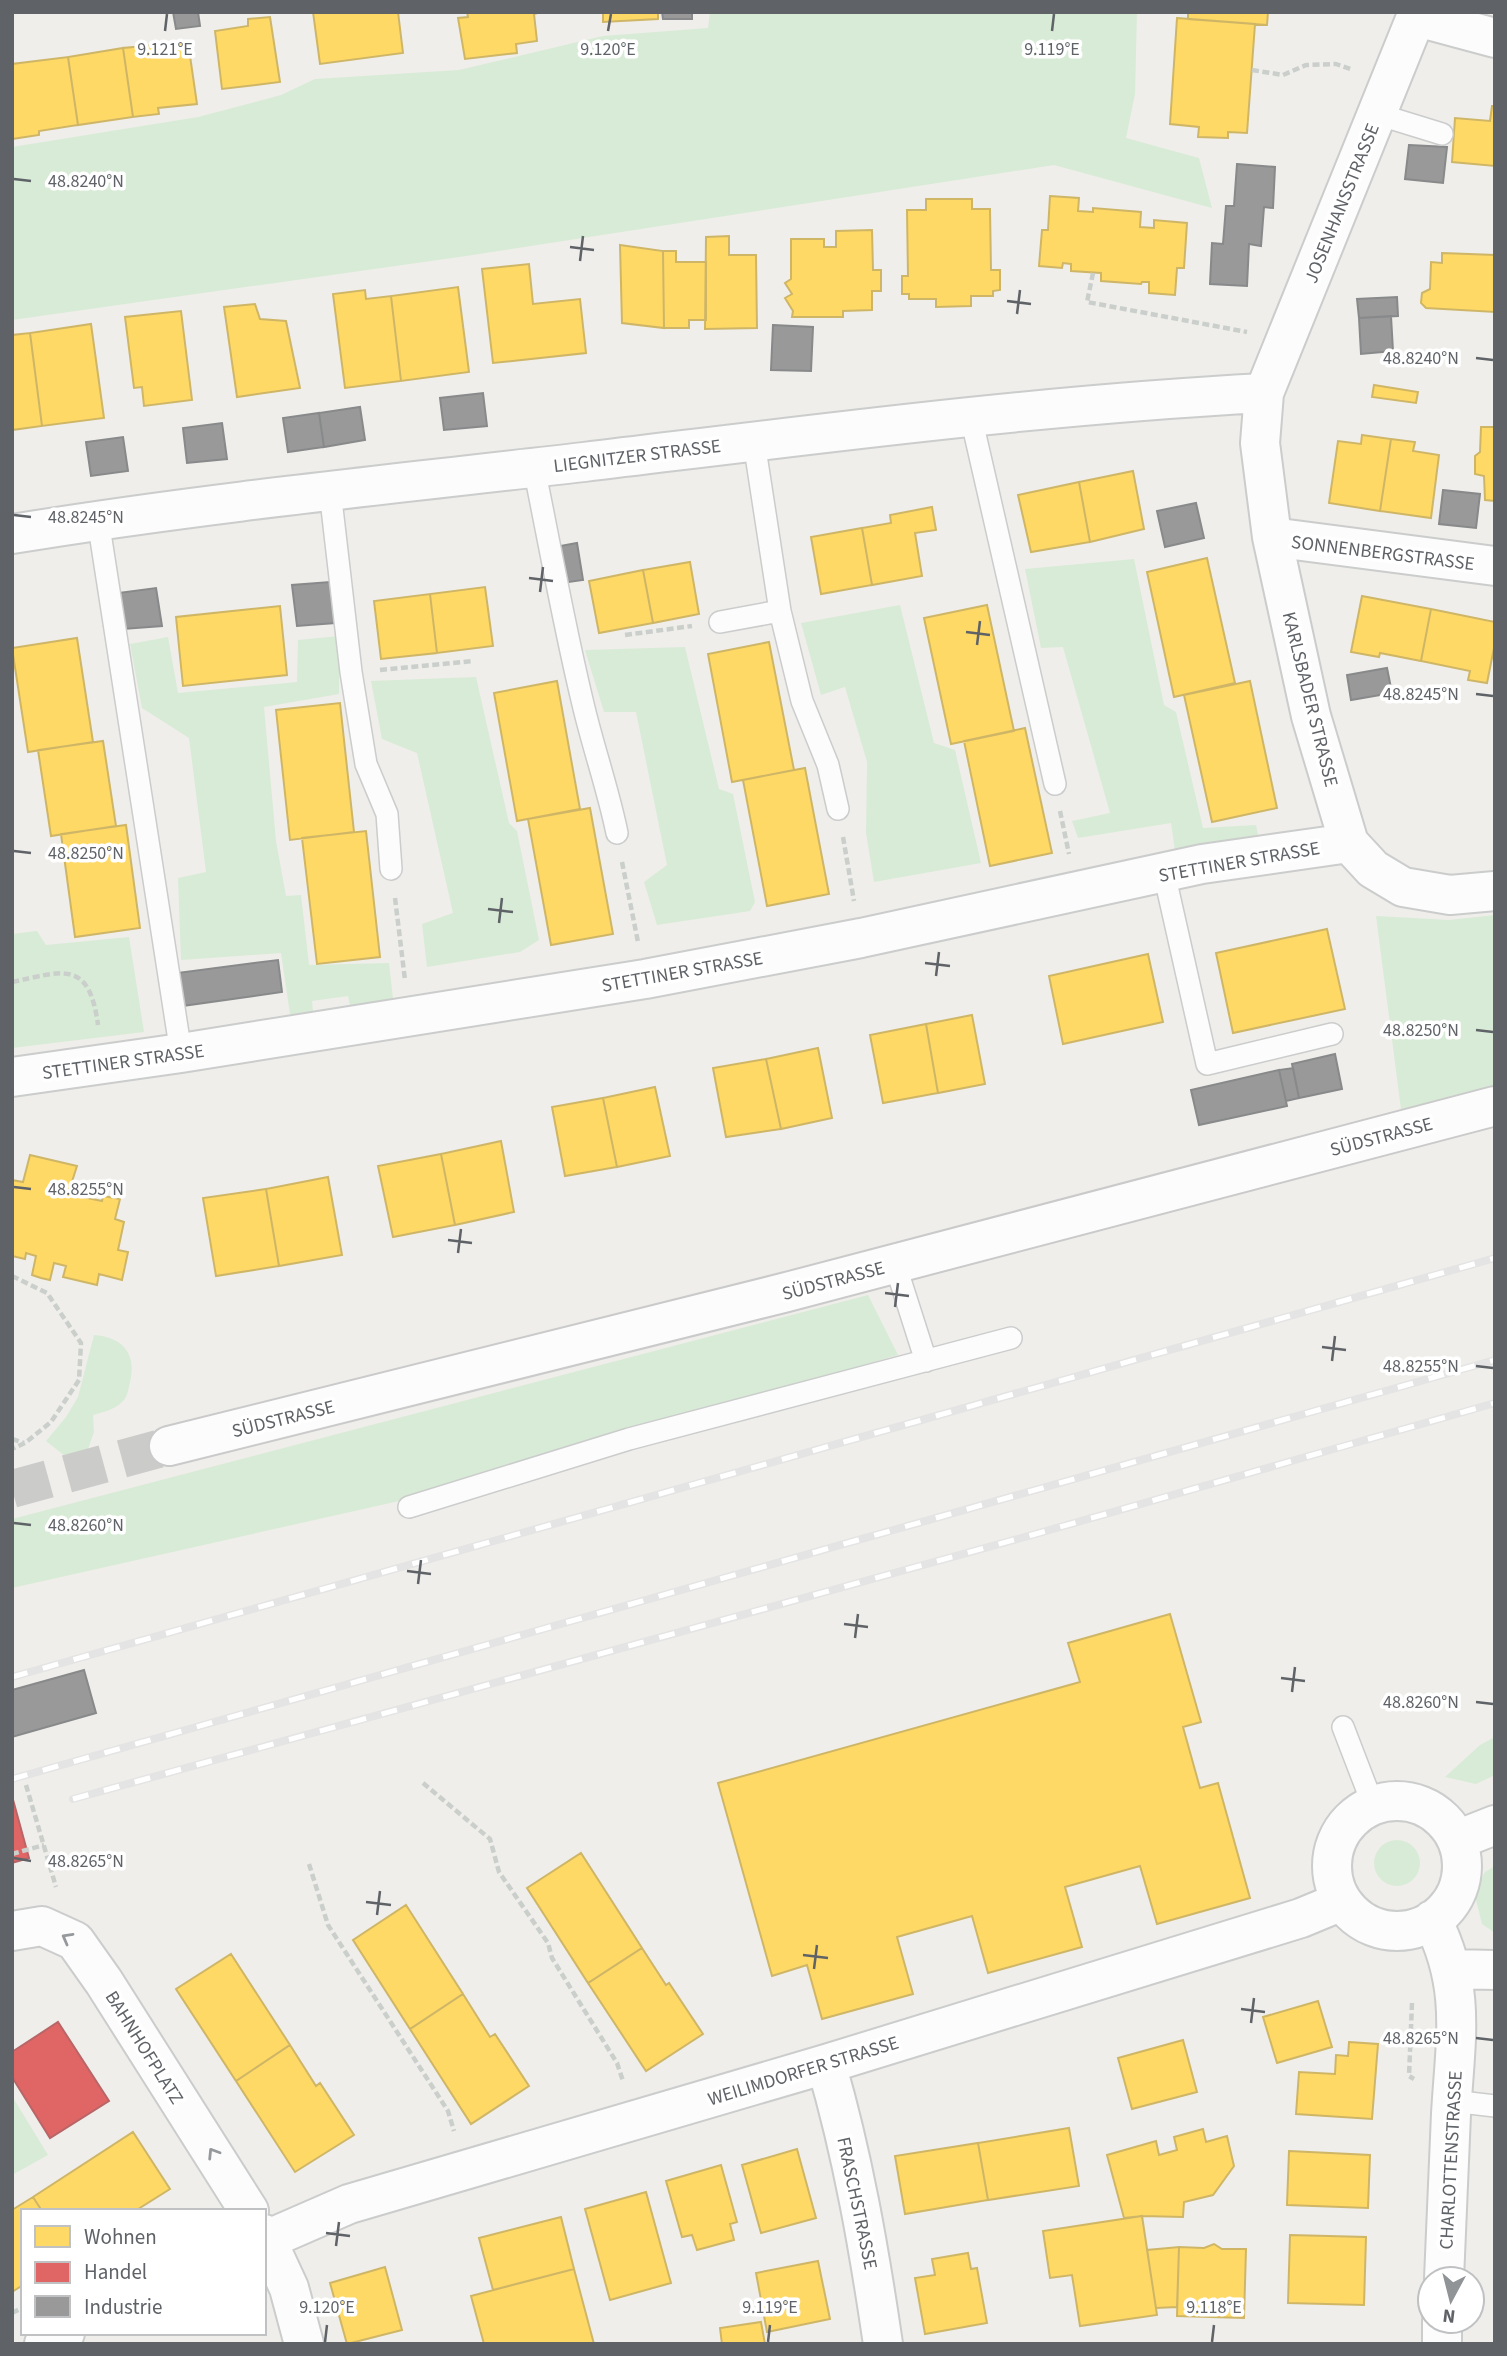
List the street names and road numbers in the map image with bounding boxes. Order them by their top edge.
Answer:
street label: JOSENHANSSTRASSE [1298,120,1387,287]
street label: LIEGNITZER STRASSE [552,433,722,480]
street label: SONNENBERGSTRASSE [1290,529,1476,578]
street label: KARLSBADER STRASSE [1275,609,1344,790]
street label: STETTINER STRASSE [1157,835,1322,890]
street label: STETTINER STRASSE [600,945,765,1000]
street label: STETTINER STRASSE [40,1038,206,1087]
street label: SÜDSTRASSE [1327,1111,1436,1164]
street label: SÜDSTRASSE [779,1255,888,1308]
street label: SÜDSTRASSE [229,1394,338,1445]
street label: BAHNHOFPLATZ [98,1986,189,2110]
street label: WEILIMDORFER STRASSE [705,2030,902,2113]
street label: CHARLOTTENSTRASSE [1433,2070,1470,2250]
street label: FRASCHSTRASSE [829,2135,884,2272]

